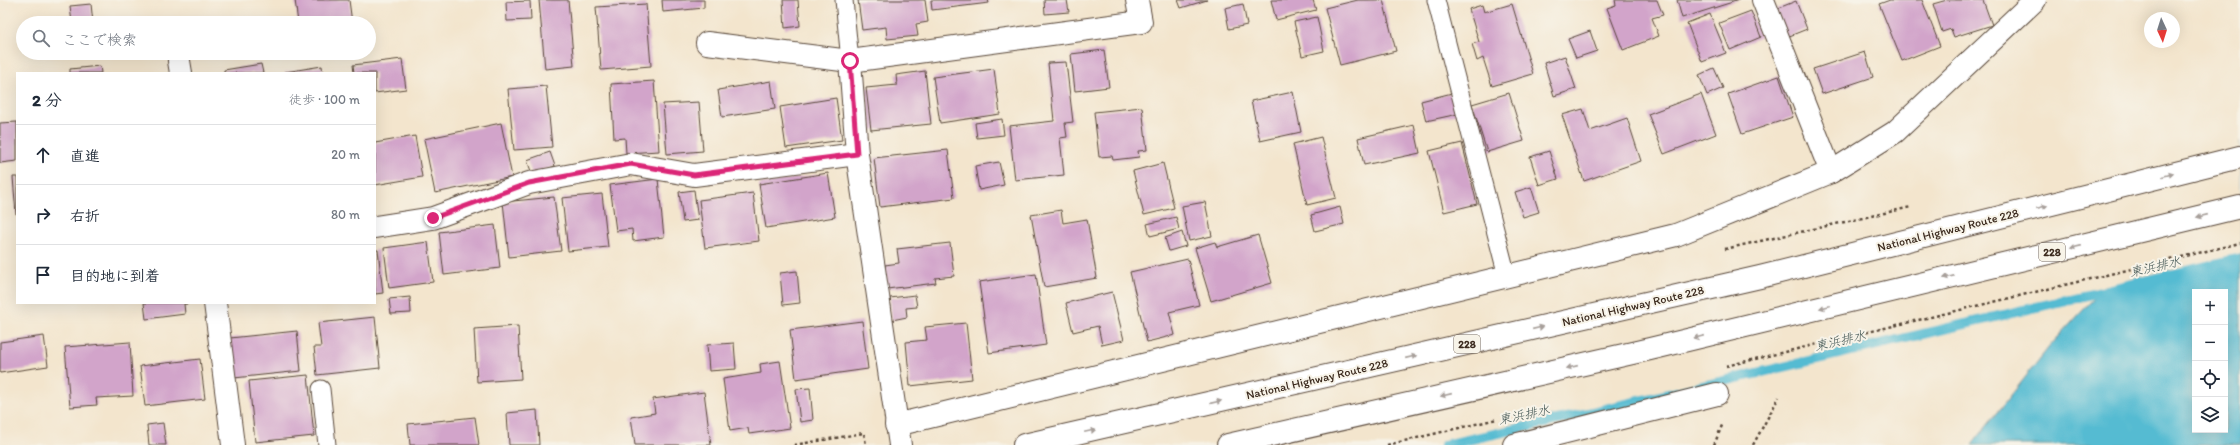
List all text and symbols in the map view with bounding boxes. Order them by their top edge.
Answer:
north arrow [2144,12,2180,48]
search box [16,16,376,60]
icon: search [30,27,52,49]
text: ここで検索 [62,31,137,49]
route start [841,52,859,70]
text: 2 分 [32,90,62,110]
text: 徒歩 · 100 m [289,92,360,107]
icon: ahead [32,144,54,166]
text: 直進 [70,147,100,165]
text: 20 m [331,147,360,162]
one-way arrow [2163,172,2175,178]
one-way arrow [2036,203,2049,209]
icon: right [32,204,54,226]
street label: National Highway Route 228 [1876,206,2021,254]
text: 右折 [70,207,100,225]
text: 80 m [331,207,360,222]
route end [424,209,442,227]
one-way arrow [2196,214,2208,220]
road number: 228 [2039,243,2065,261]
one-way arrow [2069,244,2082,250]
water label: 東浜排水 [2128,253,2182,280]
icon: arrive [32,264,54,286]
text: 目的地に到着 [70,267,160,285]
one-way arrow [1943,274,1955,280]
street label: National Highway Route 228 [1561,283,1706,329]
map controls [2192,289,2228,433]
button: + [2192,289,2228,325]
one-way arrow [1819,304,1832,310]
one-way arrow [1532,325,1544,331]
button: − [2192,325,2228,361]
water label: 東浜排水 [1813,327,1867,354]
one-way arrow [1693,334,1705,340]
road number: 228 [1454,335,1480,353]
one-way arrow [1405,354,1417,360]
street label: National Highway Route 228 [1245,356,1390,402]
button: locate [2192,361,2228,397]
one-way arrow [1566,364,1579,370]
one-way arrow [1439,393,1452,399]
button: layers [2192,397,2228,433]
one-way arrow [1210,399,1222,405]
water label: 東浜排水 [1497,402,1551,427]
one-way arrow [1083,428,1096,434]

